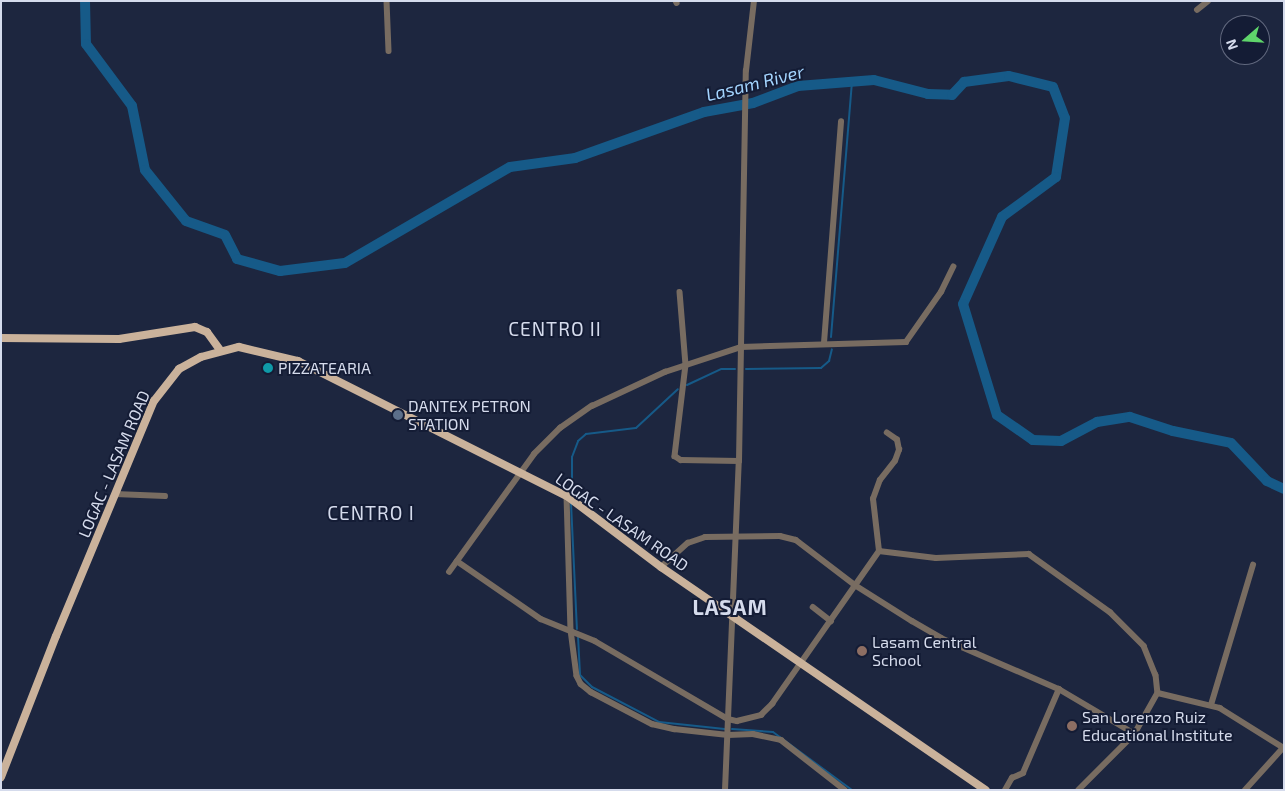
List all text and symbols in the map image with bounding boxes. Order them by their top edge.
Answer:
north arrow [1220,15,1270,65]
text: N [1222,37,1241,52]
water label: Lasam River [704,60,806,106]
district label: CENTRO II [507,318,603,340]
place label: PIZZATEARIA [278,358,371,378]
marker: PIZZATEARIA [262,362,274,374]
street label: LOGAC - LASAM ROAD [74,388,154,540]
place label: DANTEX PETRON STATION [408,396,531,434]
marker: DANTEX PETRON STATION [392,409,404,421]
street label: LOGAC - LASAM ROAD [552,469,692,575]
district label: CENTRO I [326,502,416,524]
district label: LASAM [692,594,768,620]
place label: Lasam Central School [872,632,977,670]
marker: Lasam Central School [856,645,868,657]
place label: San Lorenzo Ruiz Educational Institute [1082,707,1233,745]
marker: San Lorenzo Ruiz Educational Institute [1066,720,1078,732]

